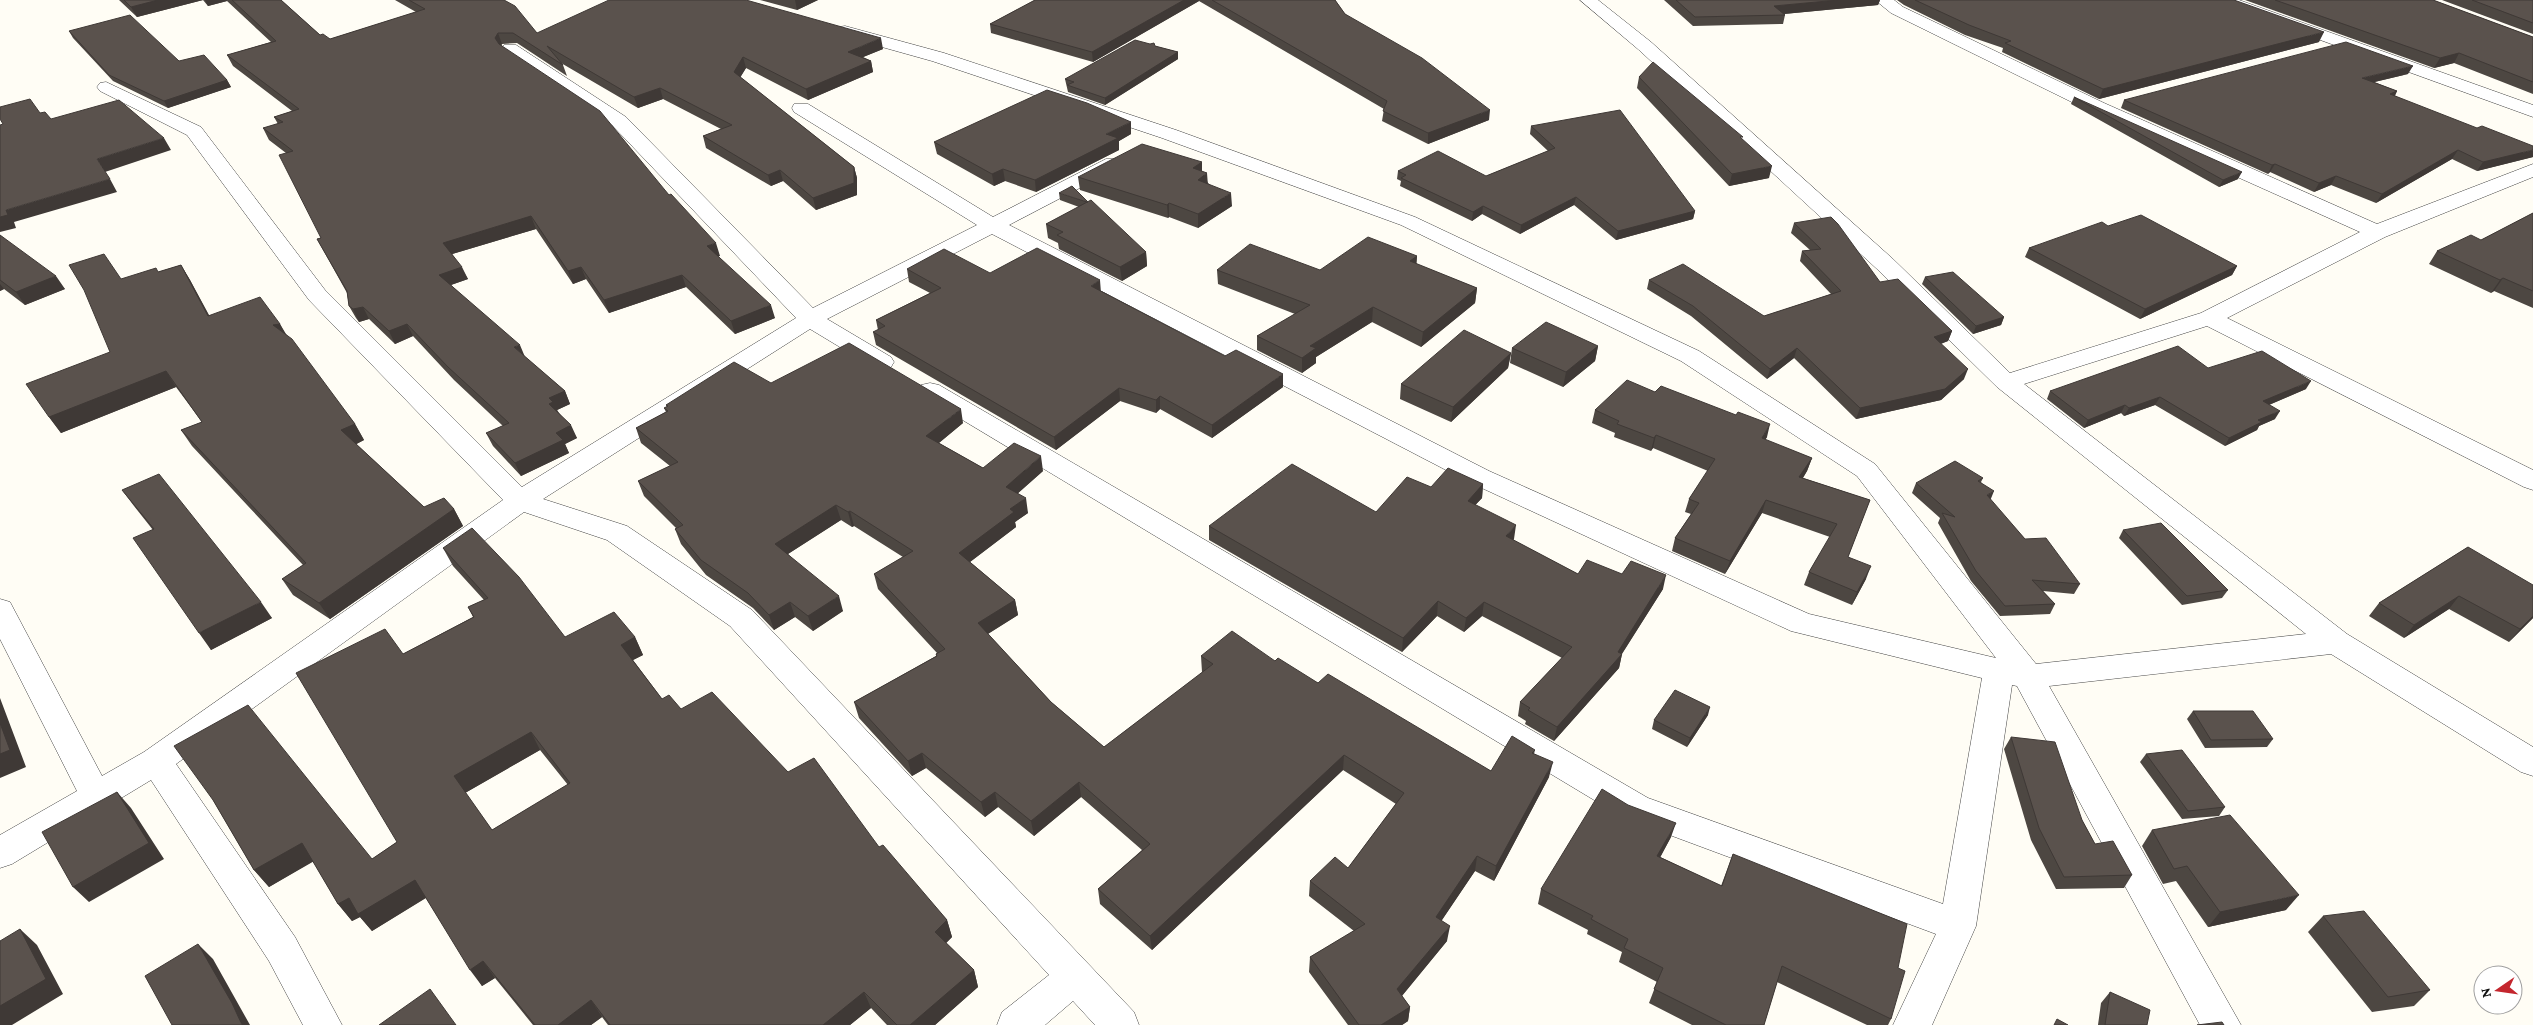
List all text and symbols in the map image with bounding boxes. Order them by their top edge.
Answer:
north arrow [2473,965,2523,1015]
text: N [2476,986,2494,999]

